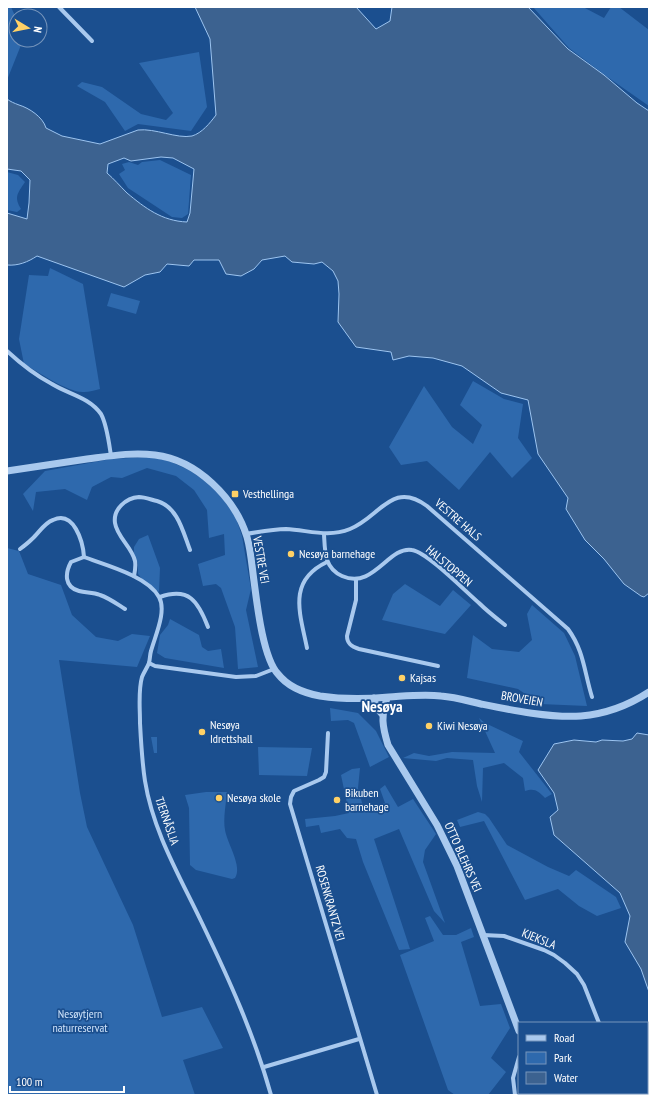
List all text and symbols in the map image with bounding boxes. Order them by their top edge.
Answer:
north arrow [8,8,48,48]
text: N [30,26,45,34]
place label: Vesthellinga [242,486,294,501]
marker: Vesthellinga [230,489,240,499]
street label: VESTRE HALS [431,495,485,544]
street label: VESTRE VEI [250,534,273,585]
street label: HALSTOPPEN [423,542,476,589]
place label: Nesøya barnehage [299,546,375,561]
marker: Nesøya barnehage [286,549,296,559]
place label: Kajsas [410,670,436,685]
marker: Kajsas [397,673,407,683]
street label: BROVEIEN [500,687,544,710]
district label: Nesøya [361,696,403,716]
place label: Nesøya Idrettshall [210,717,253,746]
place label: Kiwi Nesøya [437,718,488,733]
marker: Kiwi Nesøya [424,721,434,731]
marker: Nesøya Idrettshall [197,727,207,737]
place label: Bikuben barnehage [345,785,389,814]
place label: Nesøya skole [227,790,281,805]
marker: Nesøya skole [214,793,224,803]
street label: TJERNÅSLIA [152,795,183,847]
marker: Bikuben barnehage [332,795,342,805]
street label: OTTO BLEHRS VEI [441,820,485,894]
street label: ROSENKRANTZ VEI [313,863,348,942]
street label: KJEKSLA [520,925,559,952]
park label: Nesøytjern naturreservat [52,1006,108,1035]
legend [518,1022,648,1094]
text: Road [554,1030,574,1045]
text: Park [554,1050,572,1065]
scale bar [10,1068,124,1094]
text: Water [554,1070,579,1085]
text: 100 m [16,1074,43,1089]

